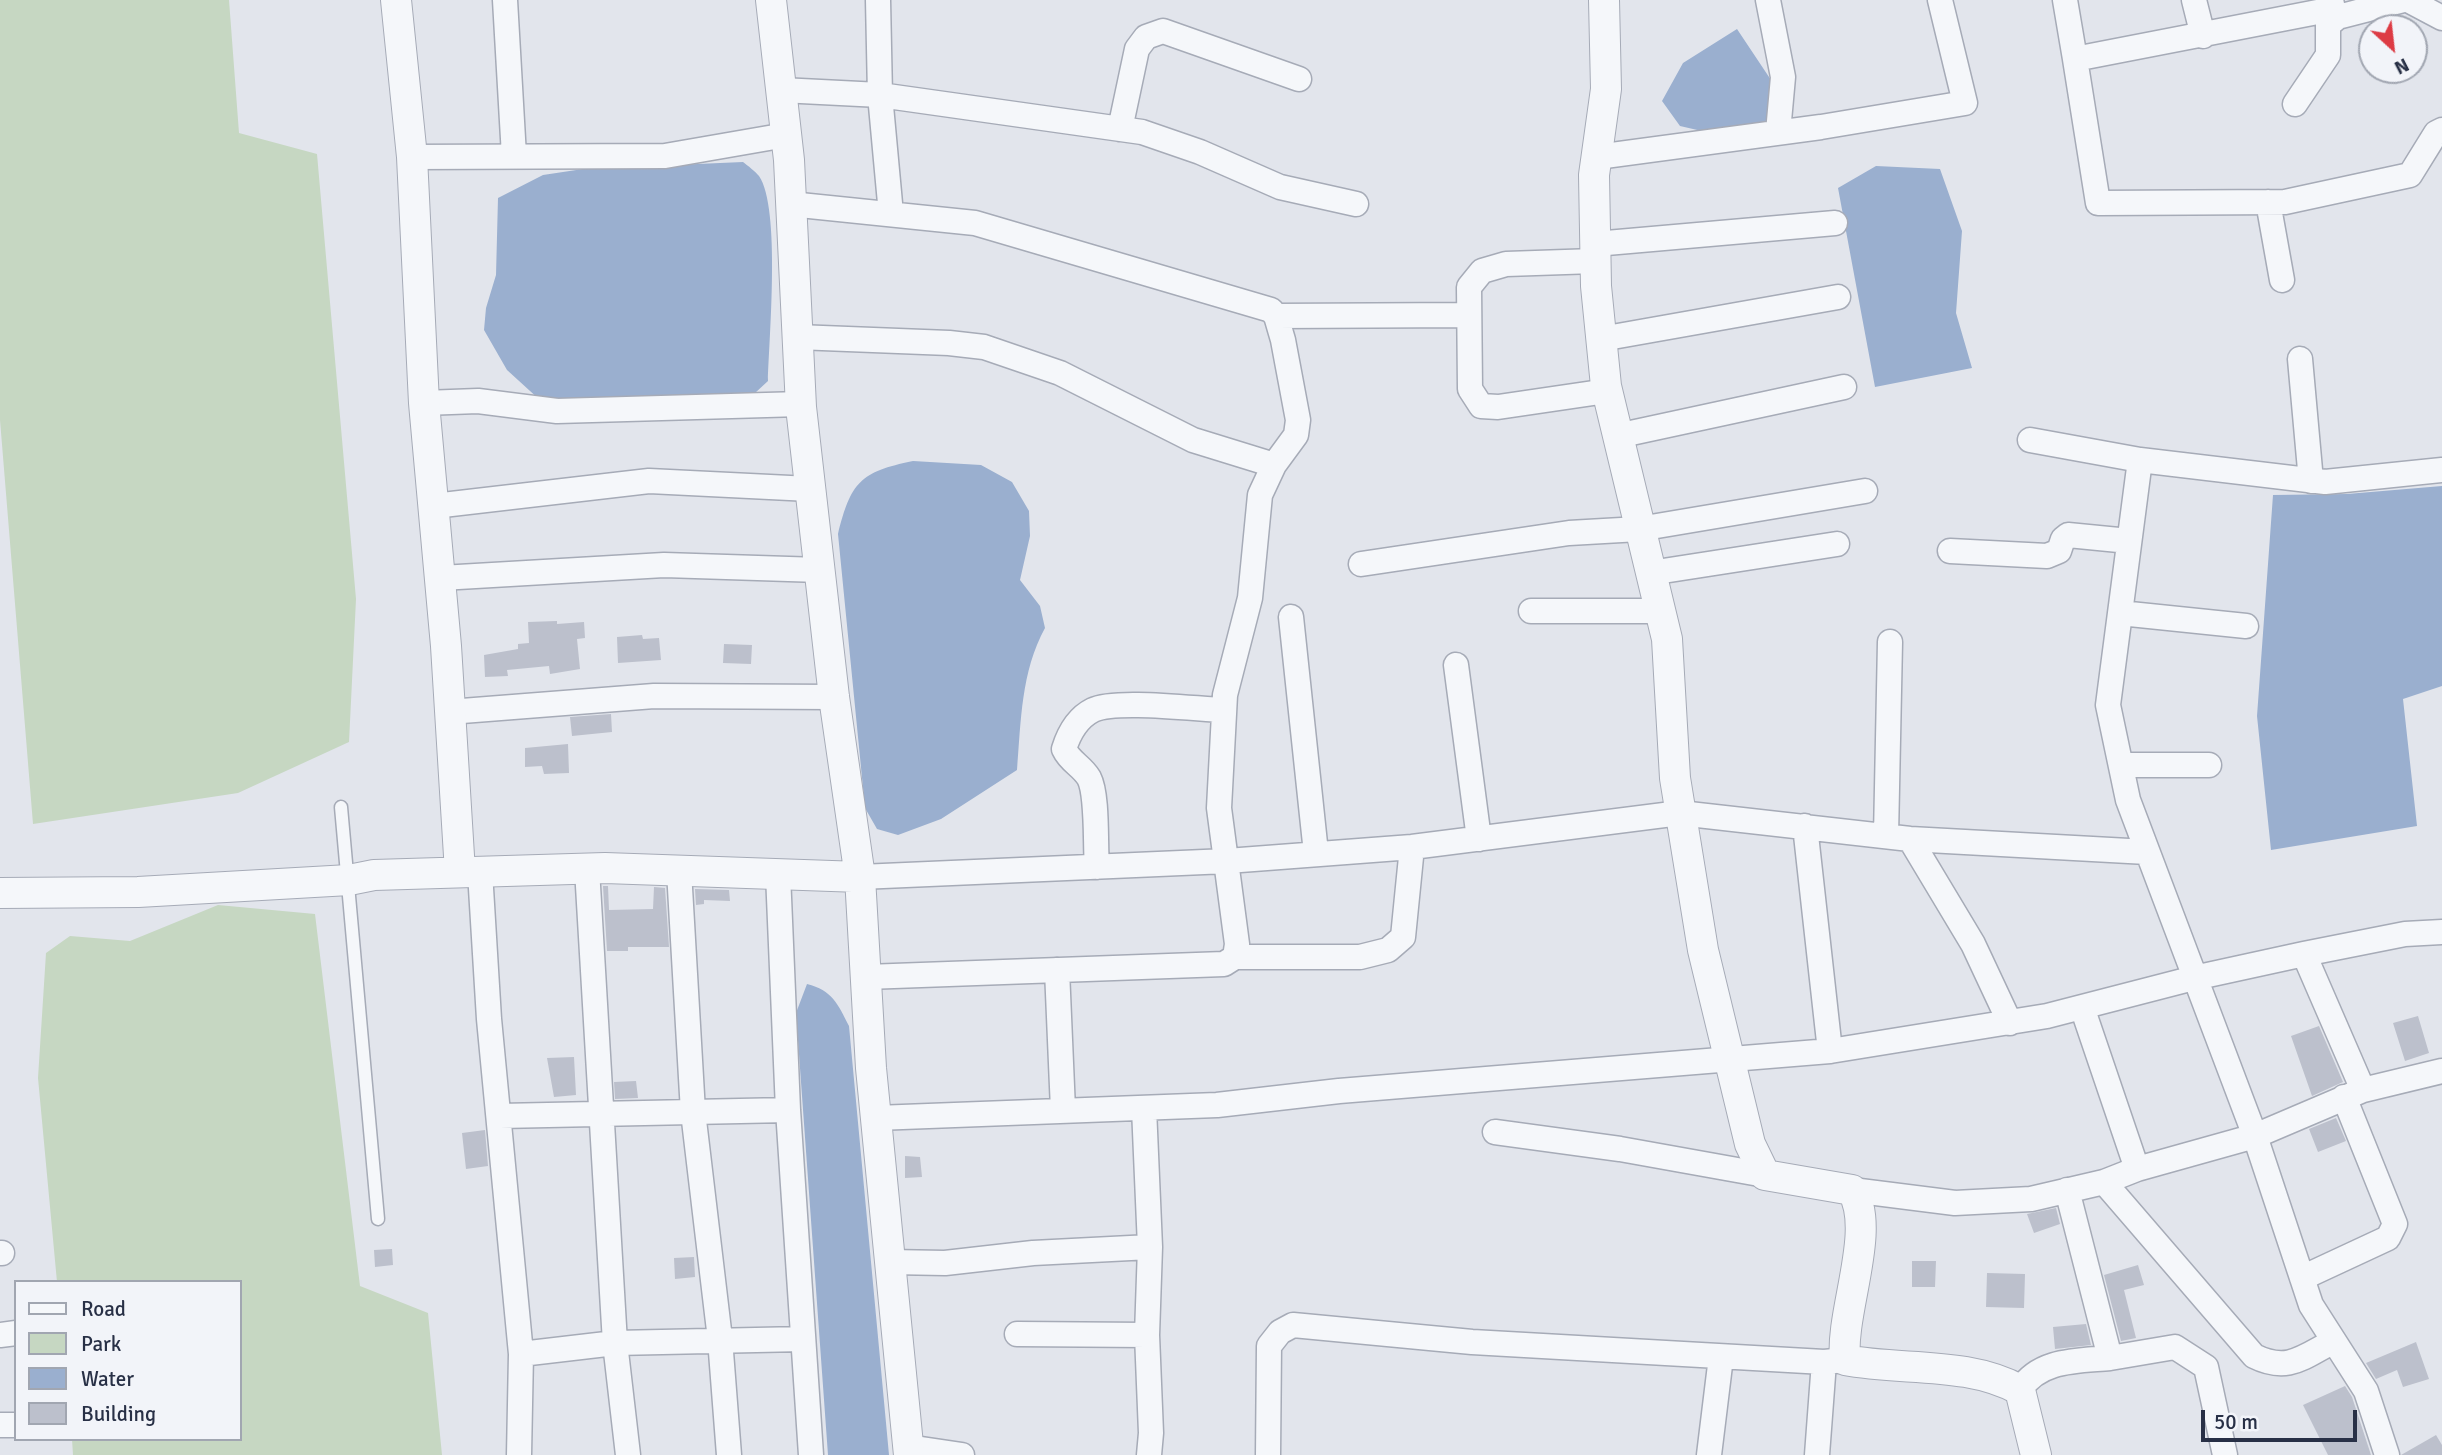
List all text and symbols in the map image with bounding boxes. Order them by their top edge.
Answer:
north arrow [2358,14,2428,84]
text: N [2390,52,2413,80]
legend [14,1280,242,1441]
text: Road [81,1296,126,1322]
text: Park [81,1331,121,1357]
text: Water [81,1366,134,1392]
scale bar [2204,1396,2360,1440]
text: Building [81,1401,156,1427]
text: 50 m [2214,1409,2258,1435]

